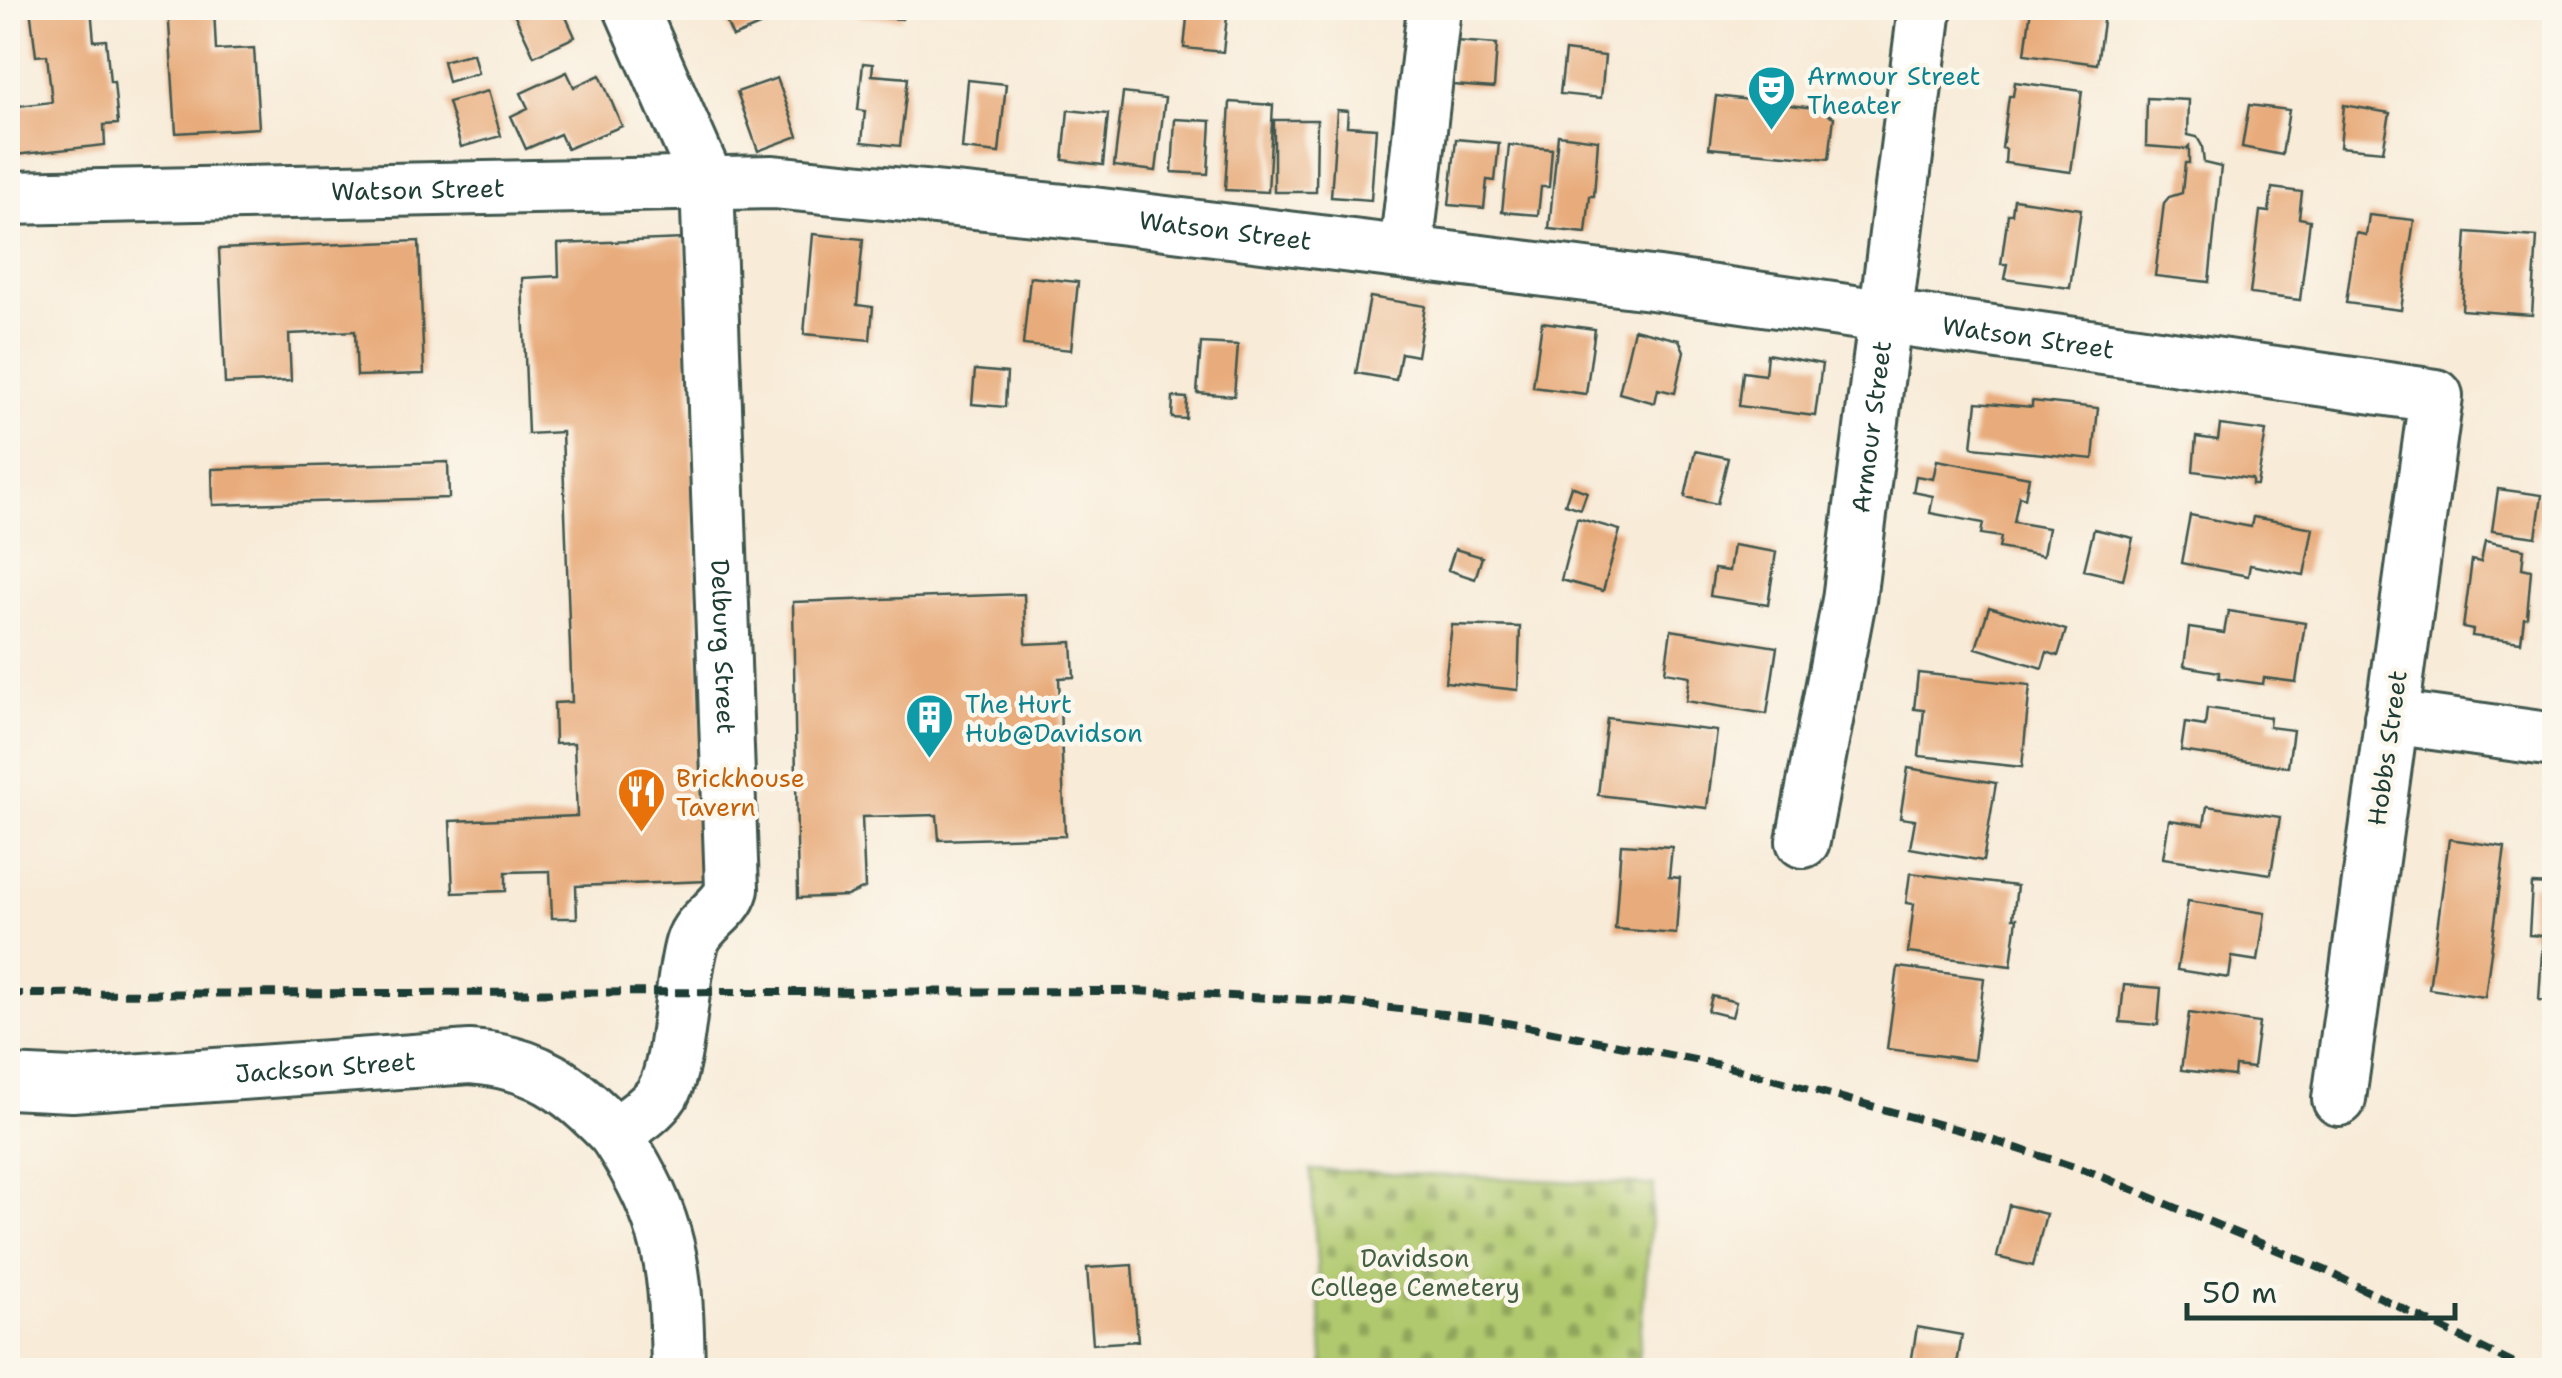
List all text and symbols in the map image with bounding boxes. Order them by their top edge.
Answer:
place label: Armour Street Theater [1807,59,1980,122]
theatre icon: Armour Street Theater [1746,64,1798,132]
street label: Watson Street [331,171,505,208]
street label: Watson Street [1137,203,1313,258]
street label: Watson Street [1940,308,2116,366]
street label: Armour Street [1843,339,1899,515]
street label: Delburg Street [703,559,744,735]
street label: Hobbs Street [2359,668,2415,828]
place label: The Hurt Hub@Davidson [965,687,1143,750]
building icon: The Hurt Hub@Davidson [904,692,956,760]
place label: Brickhouse Tavern [676,761,805,824]
restaurant icon: Brickhouse Tavern [615,766,667,834]
street label: Jackson Street [234,1044,417,1090]
park label: Davidson College Cemetery [1310,1241,1520,1304]
scale bar [2187,1258,2454,1320]
text: 50 m [2202,1272,2277,1313]

